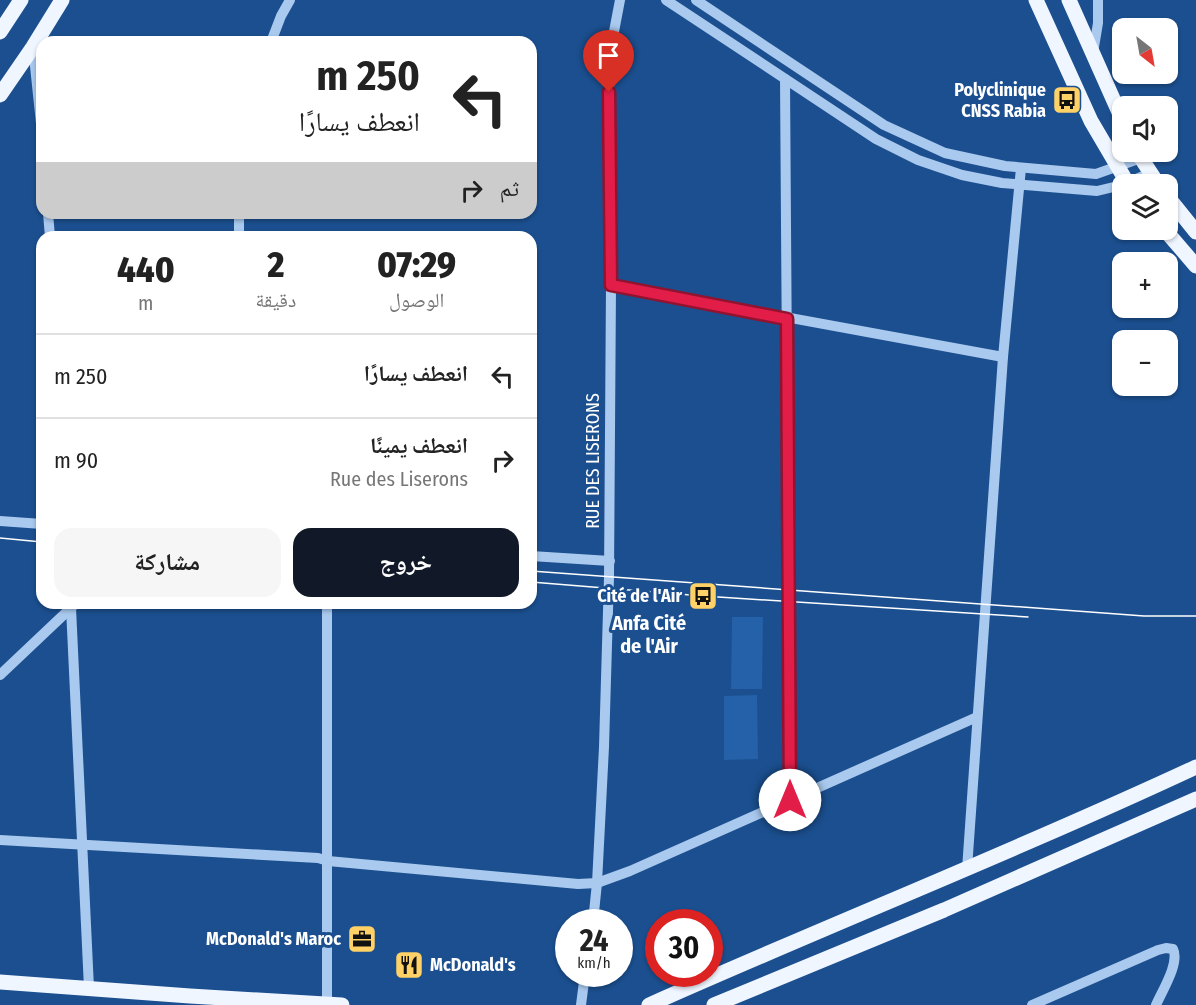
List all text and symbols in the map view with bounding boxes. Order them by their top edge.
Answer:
north arrow [1112,18,1178,84]
map controls [1112,18,1178,396]
pin [583,30,634,92]
icon: arrive [592,39,625,72]
text: 250 m [316,51,420,101]
icon: left [441,60,519,138]
place label: Polyclinique CNSS Rabia [954,79,1046,122]
bus stop icon: Polyclinique CNSS Rabia [1051,84,1083,116]
button: sound [1112,96,1178,162]
text: انعطف يسارًا [299,106,420,138]
icon: right [455,174,488,207]
button: layers [1112,174,1178,240]
text: ثم [500,175,519,202]
text: 2 [267,243,284,287]
text: 07:29 [377,243,456,287]
text: 440 [117,248,175,292]
button: + [1112,252,1178,318]
text: دقيقة [256,288,296,312]
text: الوصول [389,288,444,312]
text: m [138,291,153,315]
button: − [1112,330,1178,396]
text: انعطف يسارًا [364,360,468,387]
icon: left [486,360,519,393]
text: 250 m [54,363,107,390]
street label: RUE DES LISERONS [582,393,604,529]
text: انعطف يمينًا [370,432,468,459]
icon: right [486,444,519,477]
text: 90 m [54,447,98,474]
text: Rue des Liserons [330,467,468,491]
button: مشاركة [54,528,281,597]
button: خروج [293,528,519,597]
bus stop icon: Cité de l'Air [687,580,719,612]
place label: Cité de l'Air [597,585,682,607]
district label: Anfa Cité de l'Air [611,611,686,658]
position arrow [758,768,822,832]
speed limit sign: 30 [645,909,723,987]
office icon: McDonald's Maroc [346,923,378,955]
text: 24 [580,923,608,959]
place label: McDonald's Maroc [206,928,341,950]
restaurant icon: McDonald's [393,949,425,981]
place label: McDonald's [430,954,516,976]
text: km/h [577,954,611,972]

